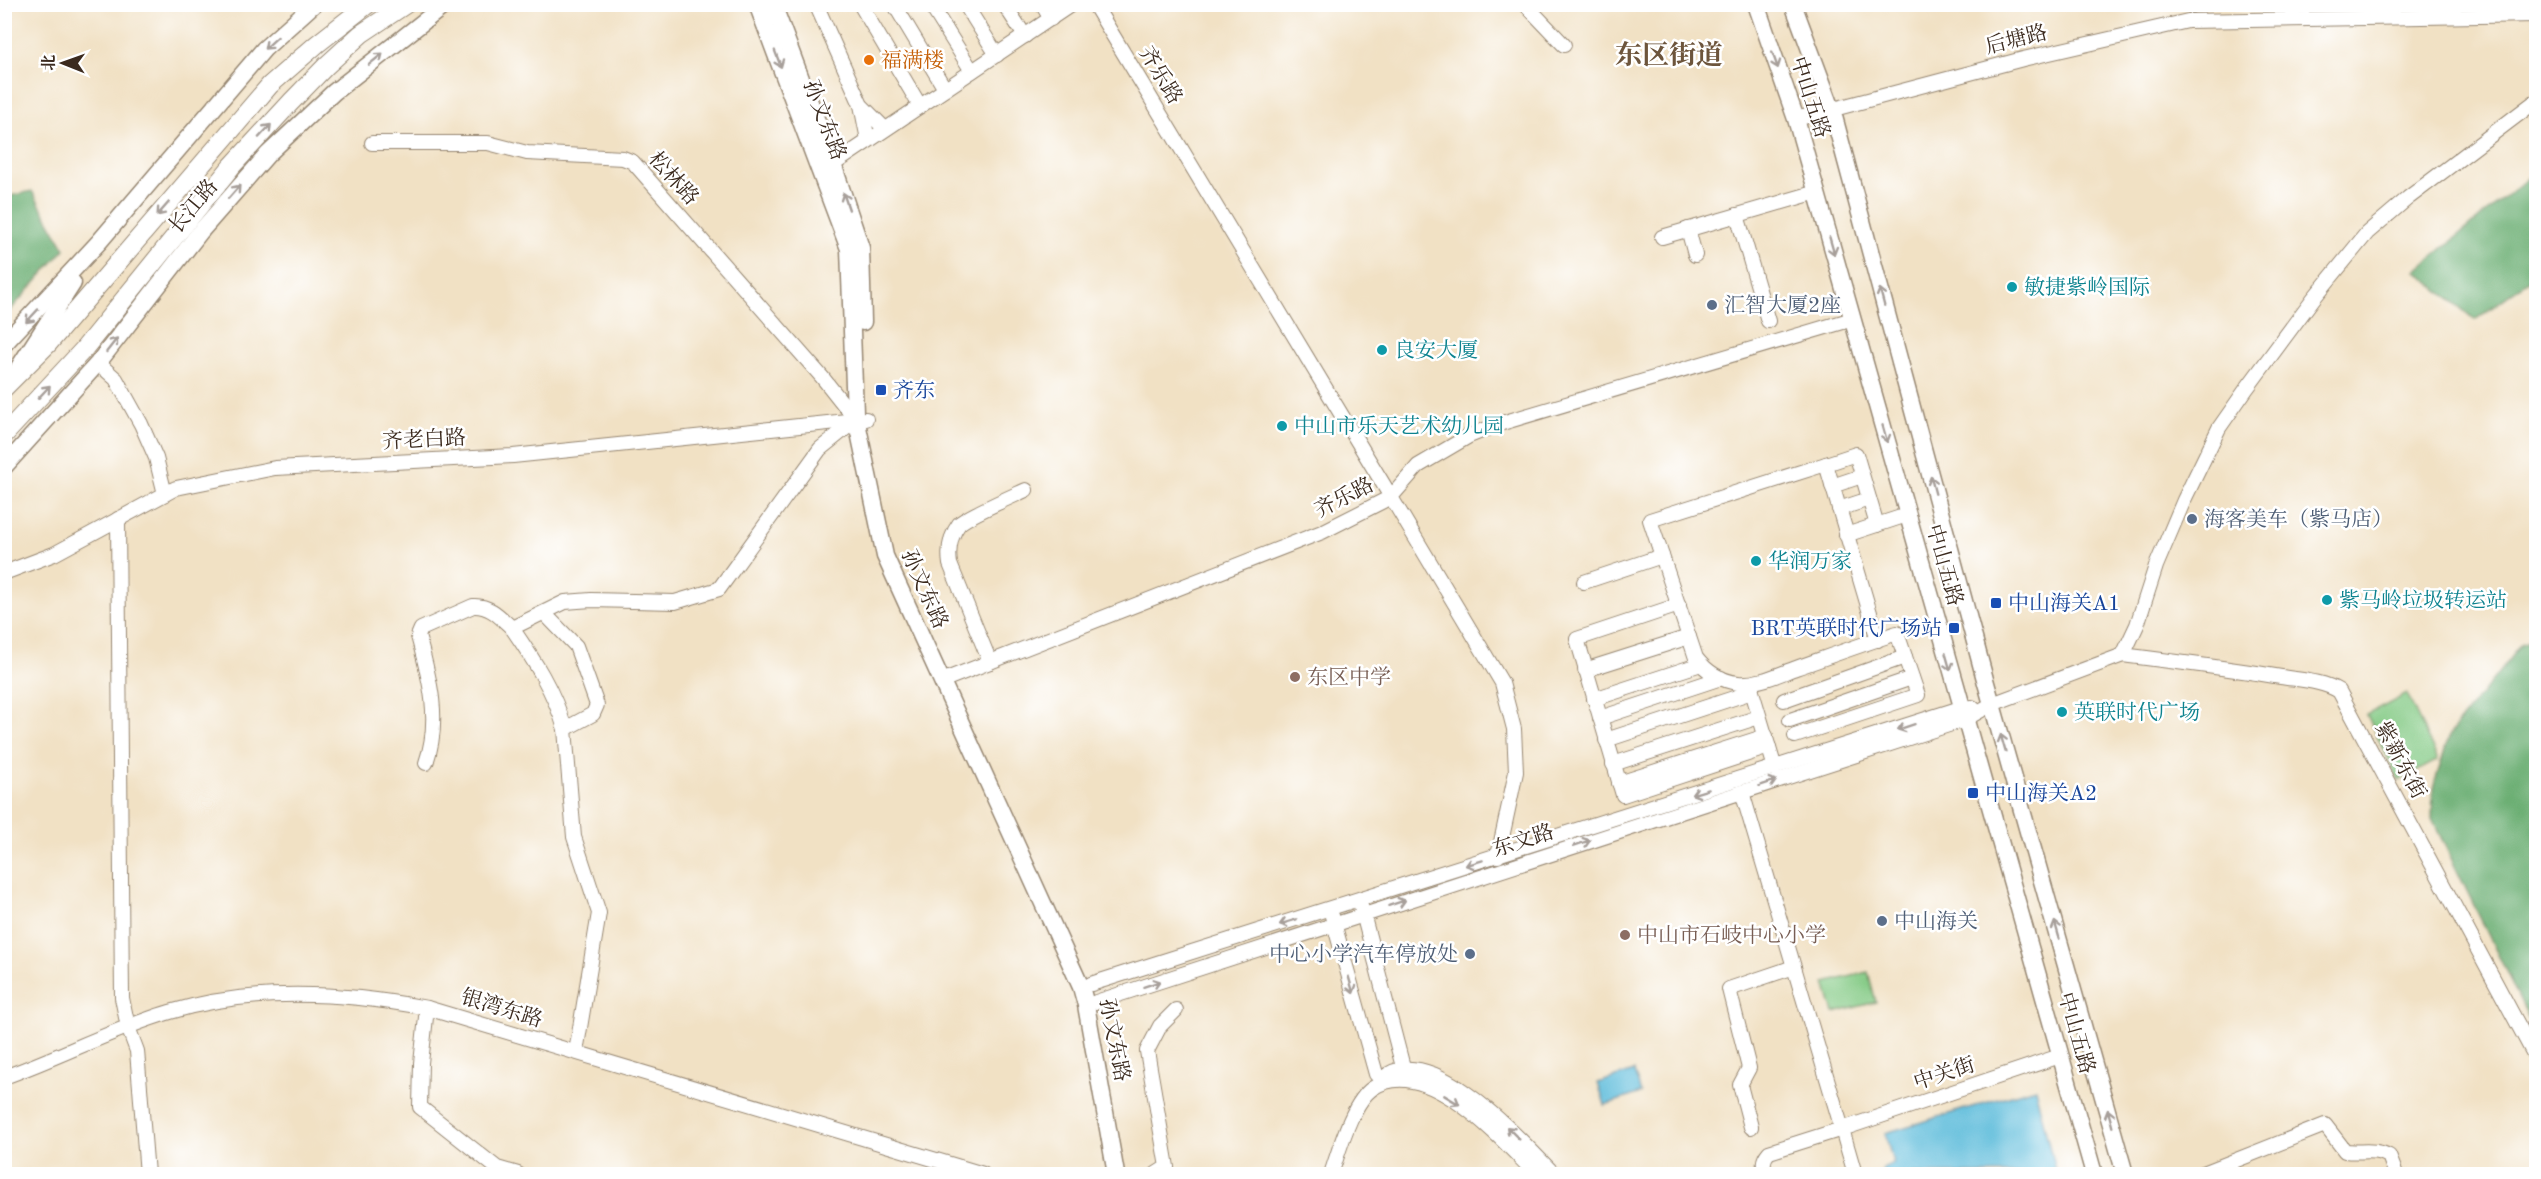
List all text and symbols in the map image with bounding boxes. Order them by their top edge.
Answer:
street label: 后塘路 [1983,21,2049,58]
north arrow [33,33,93,93]
one-way arrow [263,36,278,50]
district label: 东区街道 [1615,40,1723,70]
street label: 齐乐路 [1134,42,1187,108]
one-way arrow [773,49,784,68]
place label: 福满楼 [881,49,944,72]
one-way arrow [1771,50,1782,69]
one-way arrow [367,52,383,65]
marker: 福满楼 [862,53,876,67]
street label: 中山五路 [1787,54,1834,141]
text: 北 [40,55,58,71]
street label: 孙文东路 [799,77,850,164]
one-way arrow [258,124,272,139]
street label: 松林路 [644,147,703,209]
street label: 长江路 [164,175,222,238]
one-way arrow [227,185,241,200]
one-way arrow [839,192,850,211]
one-way arrow [157,201,170,217]
one-way arrow [1827,236,1838,255]
place label: 敏捷紫岭国际 [2024,276,2150,299]
marker: 敏捷紫岭国际 [2005,280,2019,294]
one-way arrow [1876,288,1887,307]
place label: 汇智大厦2座 [1724,294,1841,317]
marker: 汇智大厦2座 [1705,298,1719,312]
one-way arrow [24,309,39,324]
one-way arrow [106,337,119,353]
place label: 良安大厦 [1394,339,1478,362]
marker: 良安大厦 [1375,343,1389,357]
place label: 齐东 [893,379,935,402]
marker: 齐东 [874,383,888,397]
one-way arrow [37,385,51,400]
place label: 中山市乐天艺术幼儿园 [1294,415,1504,438]
marker: 中山市乐天艺术幼儿园 [1275,419,1289,433]
one-way arrow [1879,424,1891,443]
street label: 齐老白路 [381,426,467,453]
street label: 齐乐路 [1311,473,1378,522]
one-way arrow [1927,476,1938,495]
place label: 海客美车（紫马店） [2204,508,2393,531]
marker: 海客美车（紫马店） [2185,512,2199,526]
street label: 中山五路 [1922,522,1967,609]
street label: 孙文东路 [897,546,952,632]
place label: 华润万家 [1768,550,1852,573]
marker: 华润万家 [1749,554,1763,568]
place label: 紫马岭垃圾转运站 [2339,589,2507,612]
place label: 中山海关A1 [2008,592,2120,615]
marker: 紫马岭垃圾转运站 [2320,593,2334,607]
marker: 中山海关A1 [1989,596,2003,610]
place label: BRT英联时代广场站 [1750,617,1942,640]
marker: BRT英联时代广场站 [1947,621,1961,635]
one-way arrow [1943,652,1955,671]
place label: 东区中学 [1307,666,1391,689]
marker: 东区中学 [1288,670,1302,684]
place label: 英联时代广场 [2074,701,2200,724]
marker: 英联时代广场 [2055,705,2069,719]
street label: 紫新东街 [2371,718,2430,803]
one-way arrow [1897,722,1916,733]
one-way arrow [1997,734,2009,753]
one-way arrow [1758,777,1777,788]
place label: 中山海关A2 [1985,782,2097,805]
marker: 中山海关A2 [1966,786,1980,800]
one-way arrow [1691,787,1710,798]
street label: 东文路 [1490,820,1557,861]
one-way arrow [1572,837,1591,848]
one-way arrow [1465,858,1484,869]
one-way arrow [1387,897,1406,908]
place label: 中山海关 [1894,910,1978,933]
marker: 中山海关 [1875,914,1889,928]
one-way arrow [1279,917,1298,928]
one-way arrow [2051,921,2062,940]
place label: 中山市石岐中心小学 [1637,924,1826,947]
marker: 中山市石岐中心小学 [1618,928,1632,942]
place label: 中心小学汽车停放处 [1269,943,1458,966]
marker: 中心小学汽车停放处 [1463,947,1477,961]
one-way arrow [1346,975,1357,994]
one-way arrow [1142,977,1161,988]
street label: 银湾东路 [458,985,545,1032]
street label: 中山五路 [2054,990,2099,1077]
street label: 孙文东路 [1095,997,1134,1084]
street label: 中关街 [1911,1053,1978,1094]
one-way arrow [1443,1094,1460,1106]
one-way arrow [2104,1109,2115,1128]
one-way arrow [1505,1126,1520,1141]

